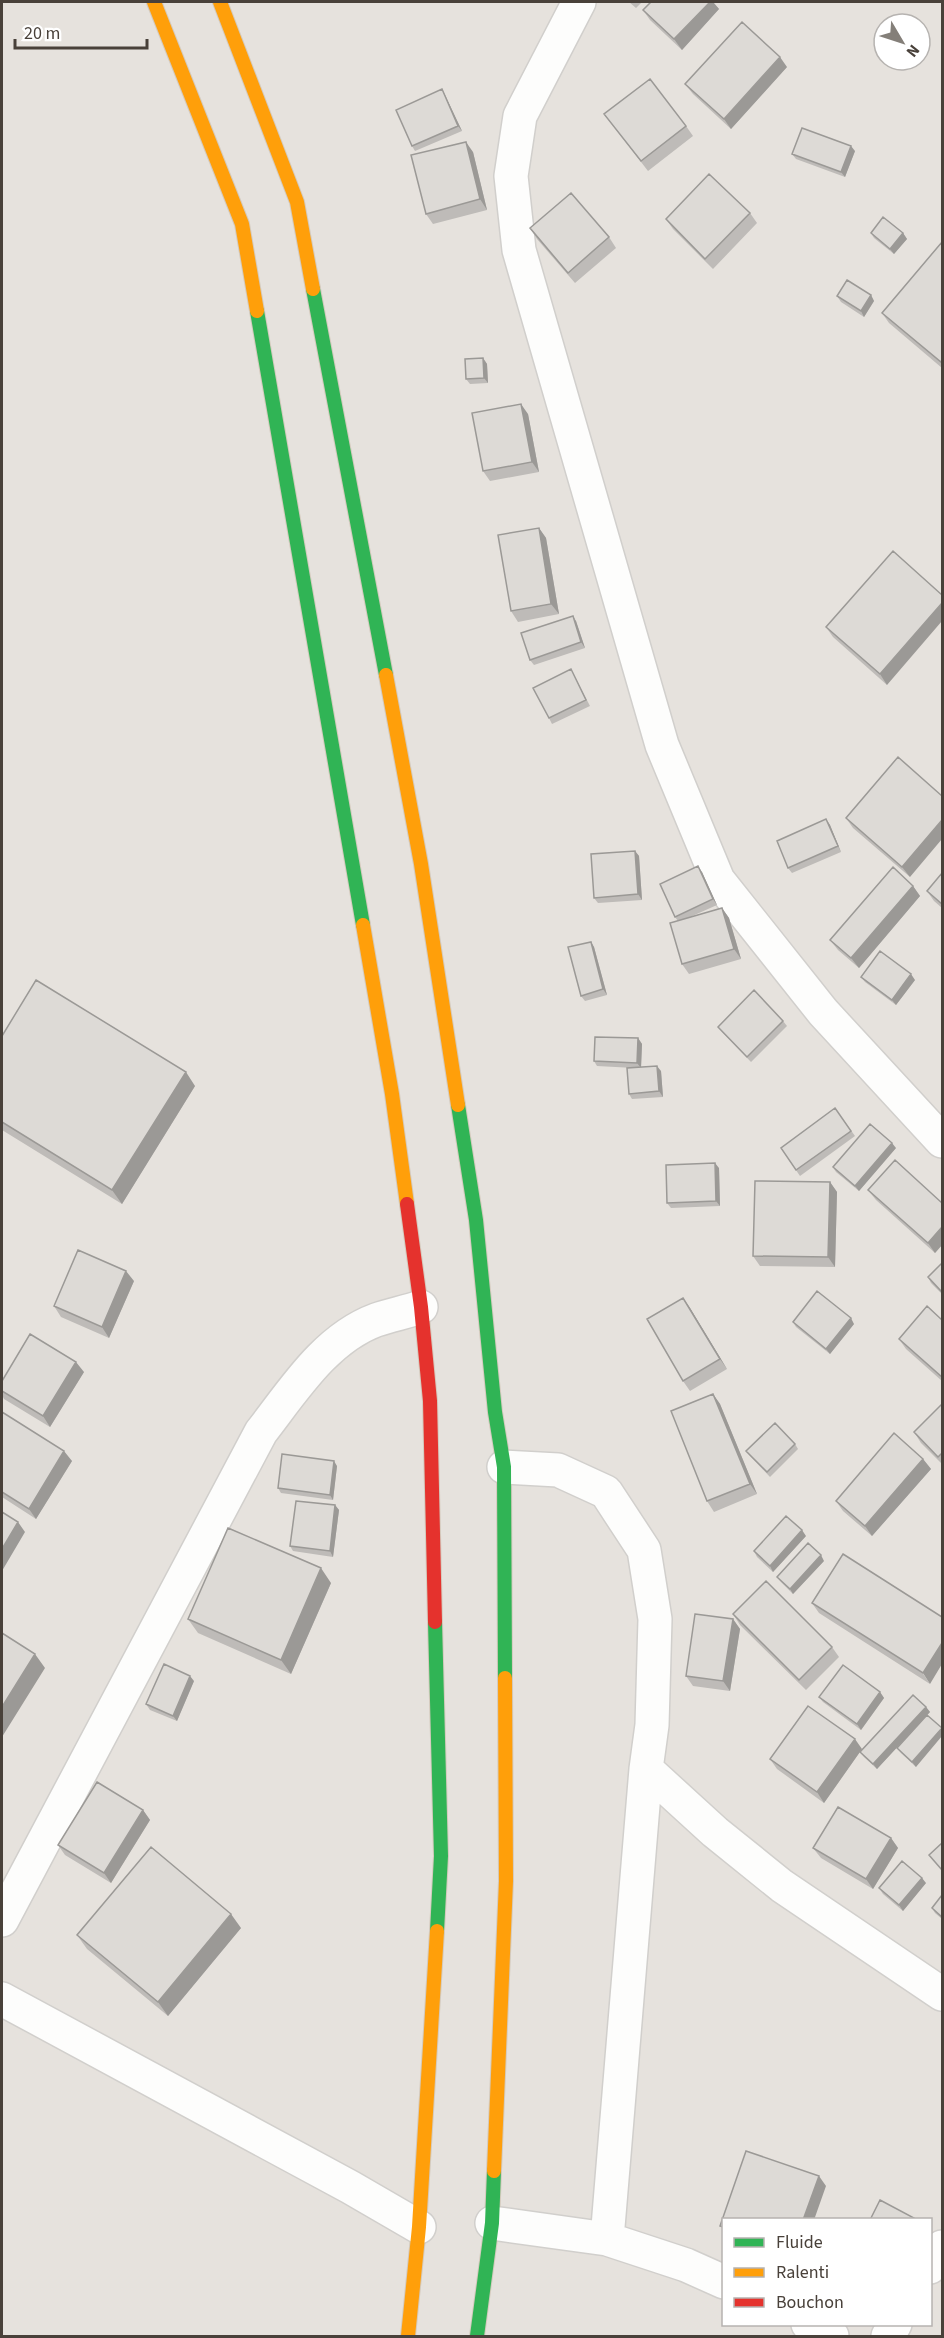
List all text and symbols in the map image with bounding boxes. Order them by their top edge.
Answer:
scale bar [15,12,147,50]
north arrow [872,12,932,72]
text: 20 m [24,21,60,46]
text: N [901,40,925,62]
legend [722,2218,932,2326]
text: Fluide [776,2230,823,2255]
text: Ralenti [776,2260,829,2285]
text: Bouchon [776,2290,844,2315]

